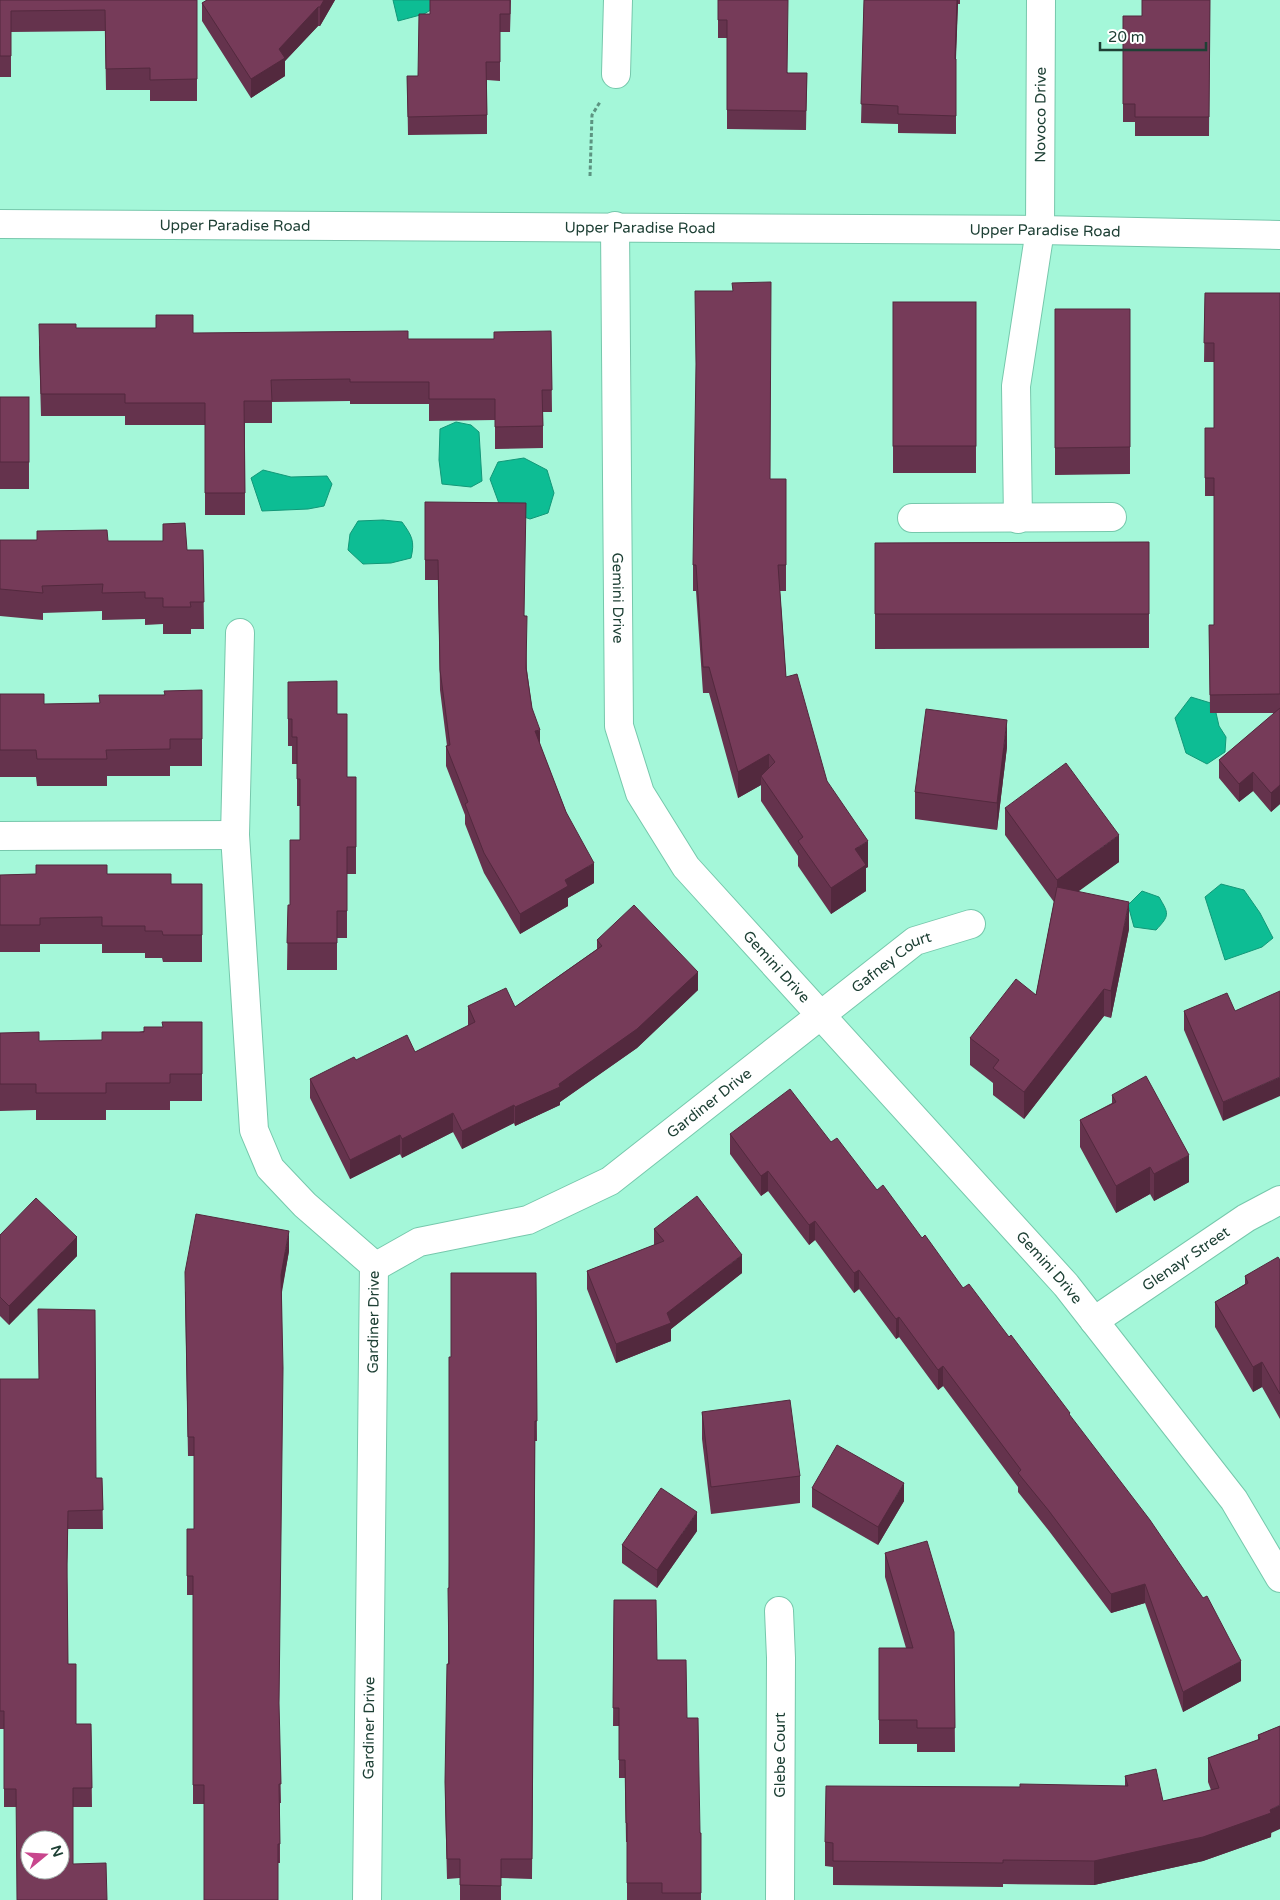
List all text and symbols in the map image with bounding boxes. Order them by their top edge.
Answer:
scale bar [1100,20,1206,52]
text: 20 m [1108,28,1145,46]
street label: Novoco Drive [1031,67,1050,163]
street label: Upper Paradise Road [159,216,311,235]
street label: Upper Paradise Road [564,218,716,237]
street label: Upper Paradise Road [969,221,1121,241]
street label: Gemini Drive [609,552,627,644]
street label: Gemini Drive [739,927,814,1006]
street label: Gafney Court [848,928,934,997]
street label: Gardiner Drive [663,1064,755,1142]
street label: Glenayr Street [1139,1223,1233,1295]
street label: Gemini Drive [1012,1227,1086,1307]
street label: Gardiner Drive [364,1271,383,1374]
street label: Gardiner Drive [359,1676,378,1780]
street label: Glebe Court [771,1712,789,1798]
north arrow [20,1830,70,1880]
text: N [47,1843,67,1859]

